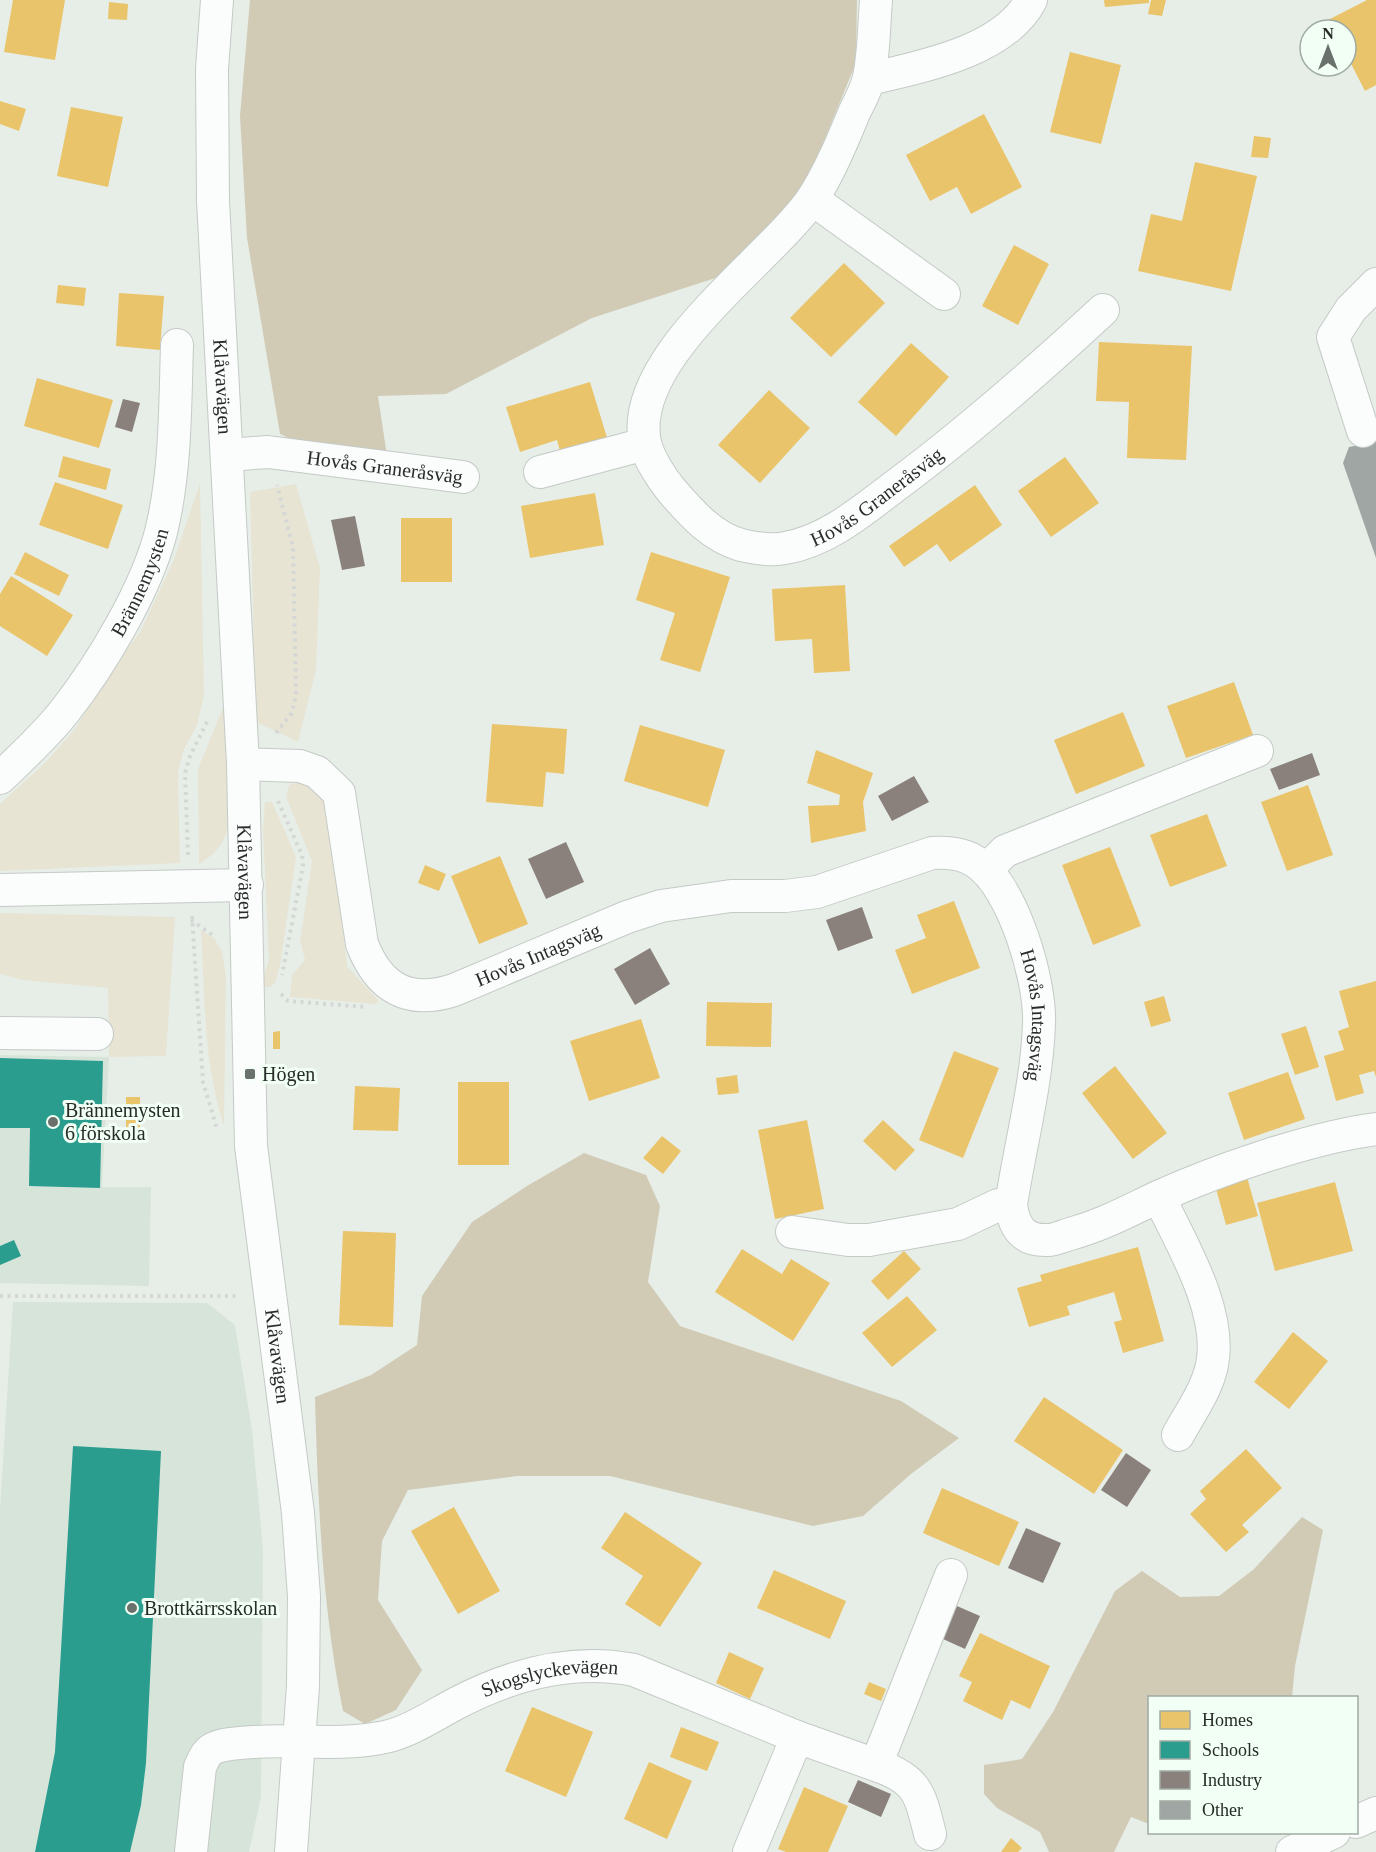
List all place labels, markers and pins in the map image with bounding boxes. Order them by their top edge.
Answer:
place label: Högen [262,1063,315,1086]
marker: Högen [243,1067,257,1081]
place label: Brännemysten 6 förskola [65,1099,181,1144]
marker: Brännemysten 6 förskola [46,1115,60,1129]
place label: Brottkärrsskolan [144,1597,277,1619]
marker: Brottkärrsskolan [125,1601,139,1615]

